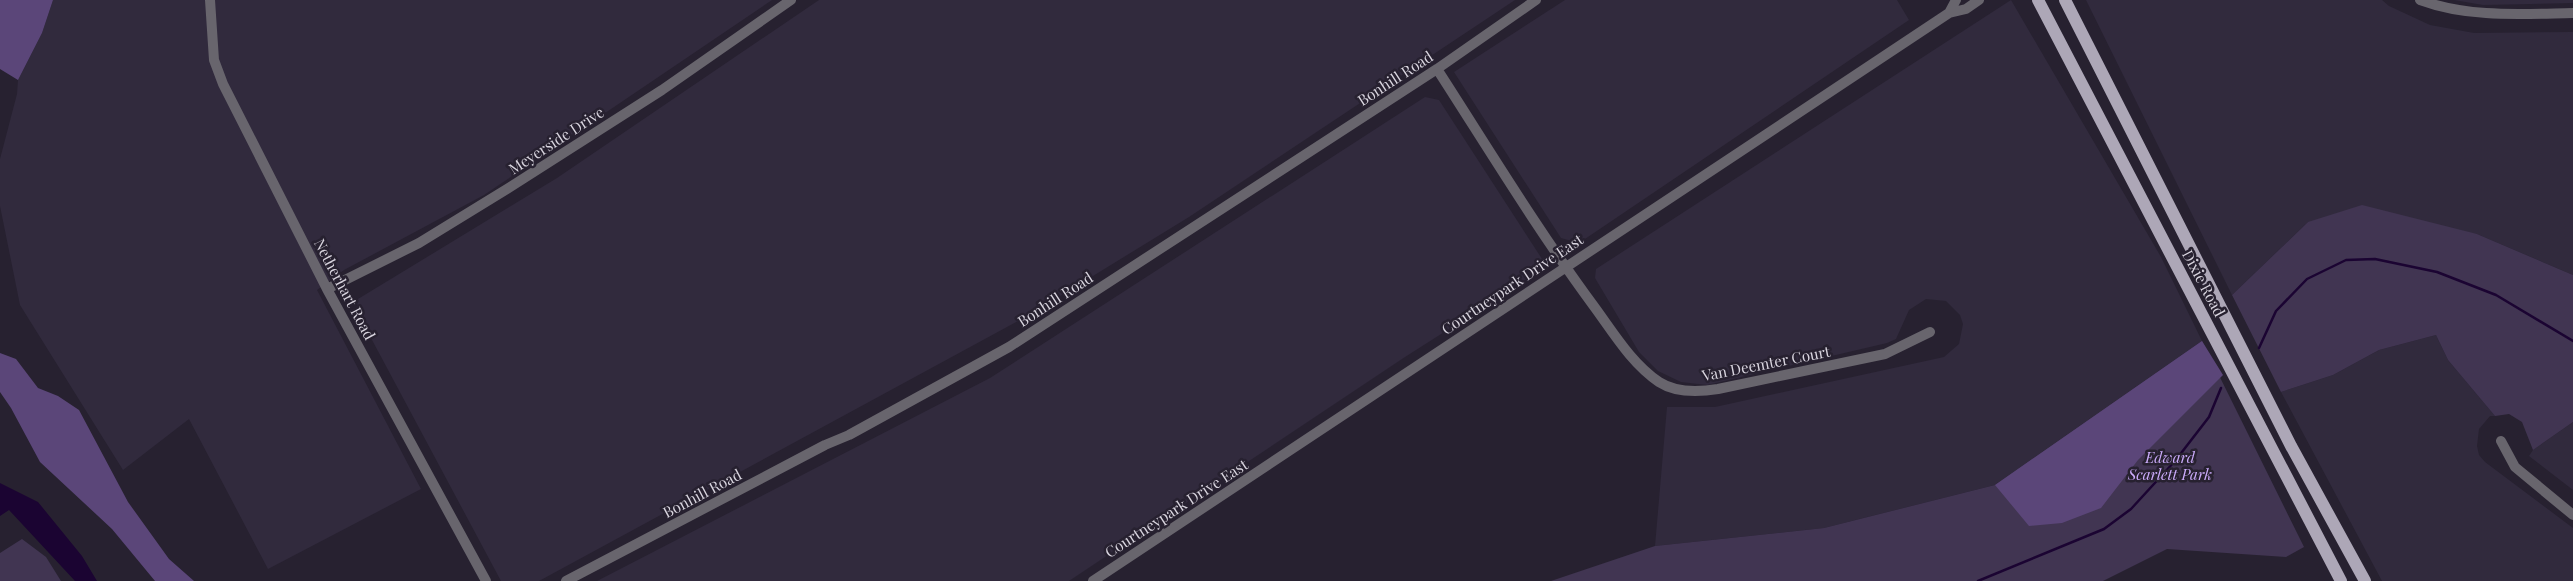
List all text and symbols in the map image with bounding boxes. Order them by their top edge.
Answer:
street label: Bonhill Road [1353,46,1437,110]
street label: Meyerside Drive [505,102,607,178]
street label: Courtneypark Drive East [1437,229,1587,339]
street label: Netherhart Road [310,235,380,343]
street label: Dixie Road [2178,246,2230,320]
street label: Bonhill Road [1013,267,1097,331]
street label: Van Deemter Court [1699,341,1833,385]
park label: Edward Scarlett Park [2127,447,2212,484]
street label: Courtneypark Drive East [1101,454,1252,562]
street label: Bonhill Road [659,464,745,522]

